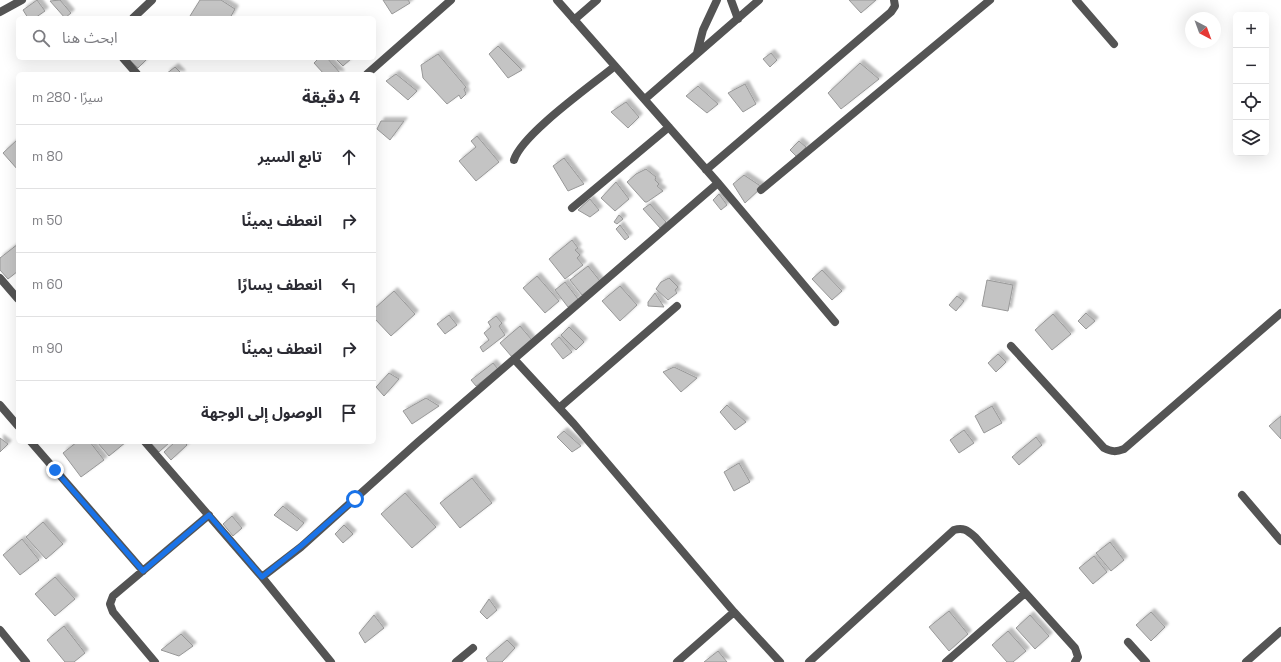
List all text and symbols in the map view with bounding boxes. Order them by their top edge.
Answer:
north arrow [1185,12,1221,48]
map controls [1233,12,1269,156]
button: + [1233,12,1269,48]
search box [16,16,376,60]
icon: search [30,27,52,49]
text: ابحث هنا [62,28,118,47]
button: − [1233,48,1269,84]
button: locate [1233,84,1269,120]
text: 4 دقيقة [302,86,360,108]
text: سيرًا · 280 m [32,89,103,106]
button: layers [1233,120,1269,156]
icon: ahead [338,146,360,168]
text: تابع السير [258,147,322,166]
text: 80 m [32,148,63,165]
icon: right [338,210,360,232]
text: انعطف يمينًا [241,211,322,230]
text: 50 m [32,212,63,229]
icon: left [338,274,360,296]
text: انعطف يسارًا [238,275,322,294]
text: 60 m [32,276,63,293]
icon: right [338,338,360,360]
text: انعطف يمينًا [241,339,322,358]
text: 90 m [32,340,63,357]
icon: arrive [338,402,360,424]
text: الوصول إلى الوجهة [201,403,322,422]
route end [46,461,64,479]
route start [346,490,364,508]

